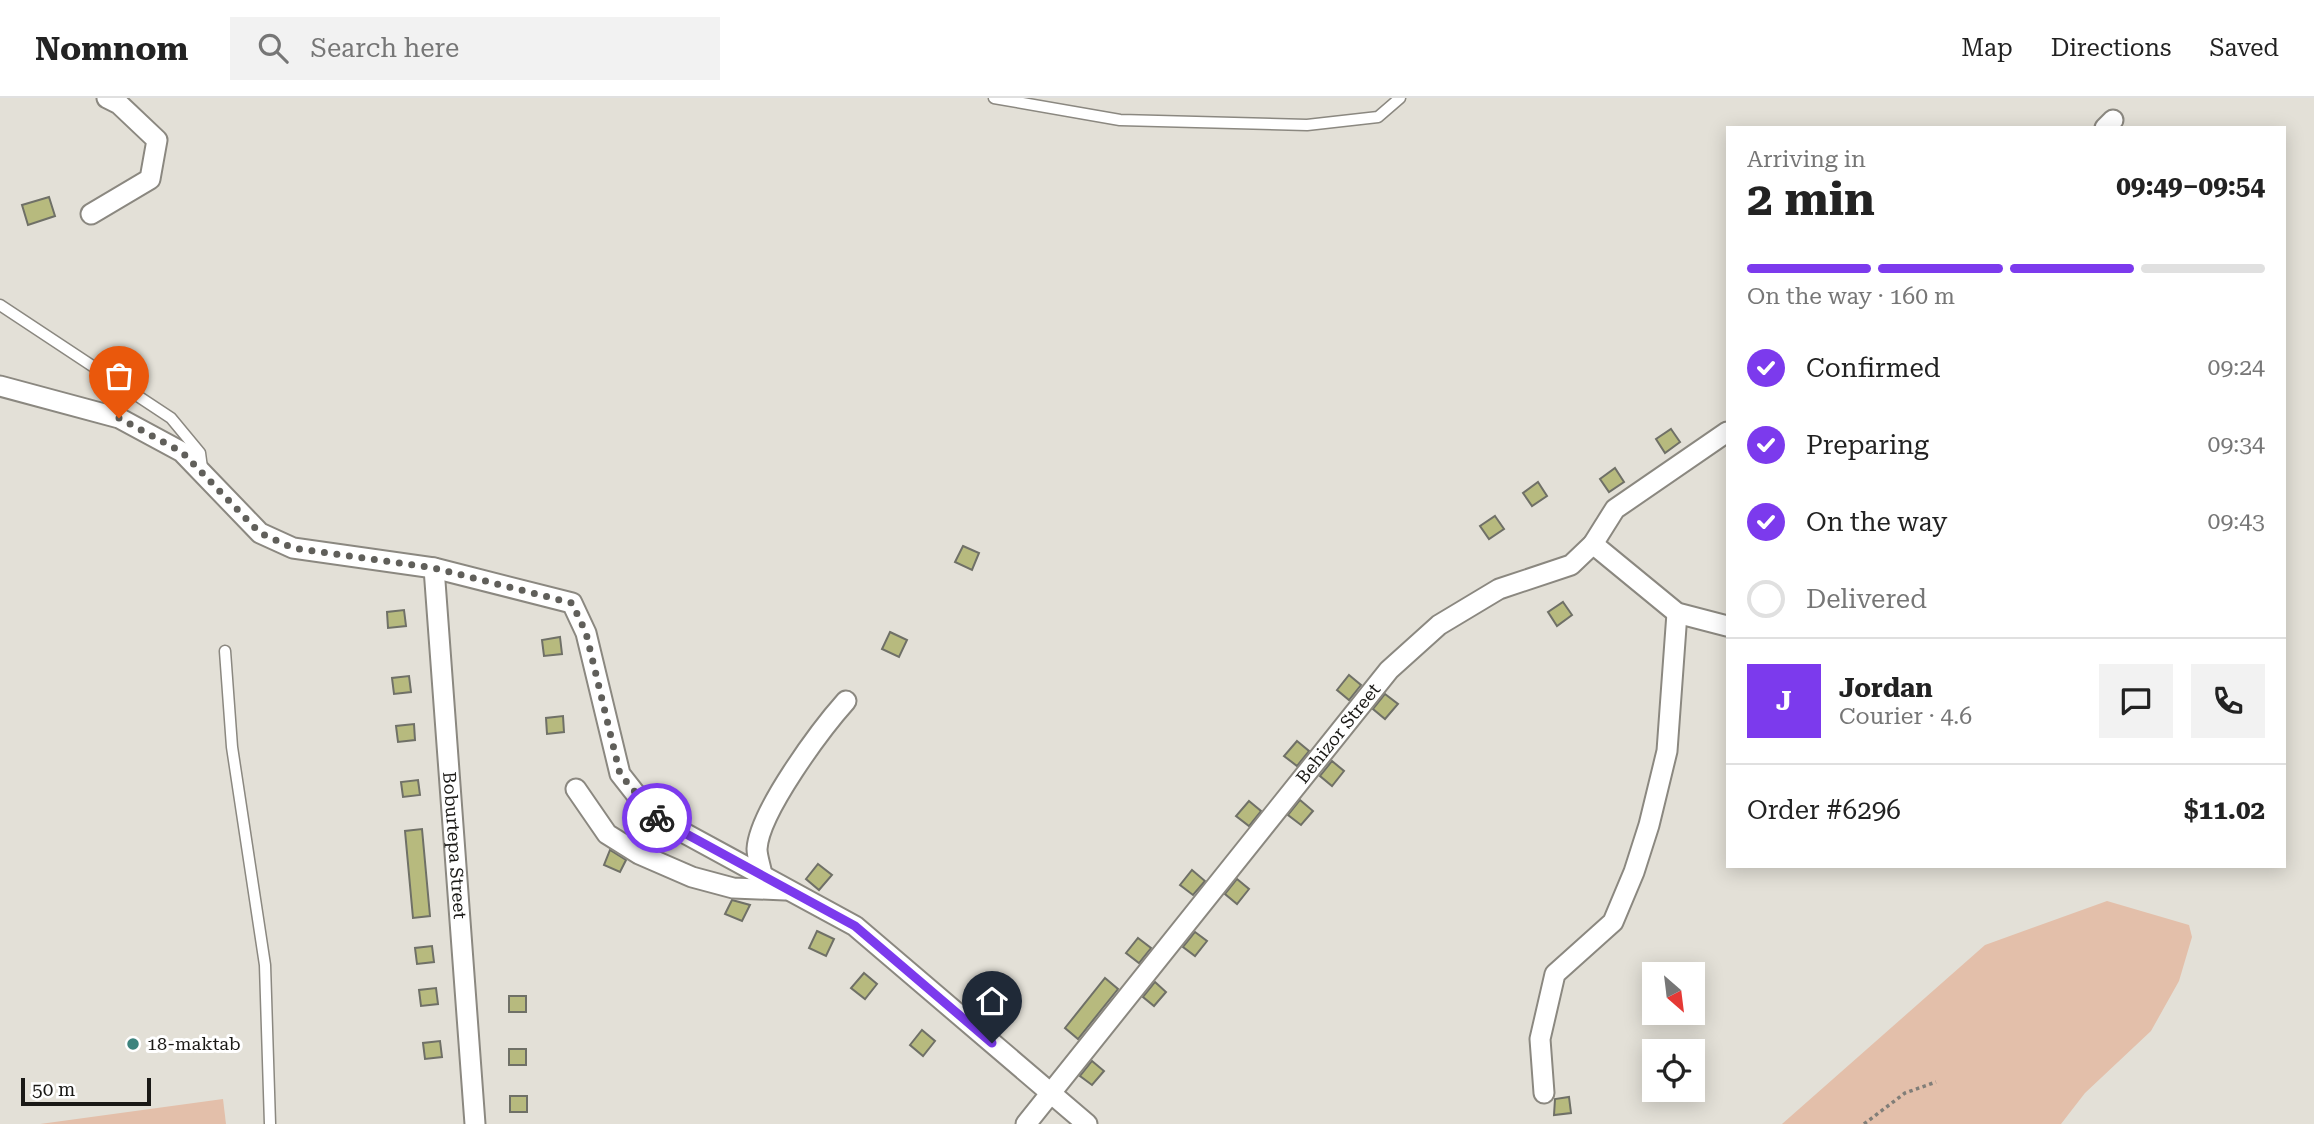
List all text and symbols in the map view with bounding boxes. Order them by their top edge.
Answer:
search box [230,17,720,80]
text: Nomnom [35,29,188,68]
icon: search [254,29,292,67]
text: Search here [310,33,459,63]
text: Map [1961,34,2013,62]
text: Directions [2051,34,2171,62]
text: Saved [2209,34,2279,62]
text: Arriving in [1747,146,1866,173]
text: 09:49–09:54 [2116,171,2265,201]
text: 2 min [1747,172,1875,226]
text: On the way · 160 m [1747,283,1955,310]
pin [89,346,149,418]
icon: check [1747,349,1785,387]
text: Confirmed [1806,353,1941,383]
text: 09:24 [2208,354,2265,381]
icon: bag [100,357,138,395]
icon: check [1747,426,1785,464]
text: Preparing [1806,430,1929,460]
text: 09:34 [2208,431,2265,458]
icon: check [1747,503,1785,541]
text: On the way [1806,507,1947,537]
text: 09:43 [2208,508,2265,535]
text: Delivered [1806,584,1927,614]
button: chat [2099,664,2173,738]
button: phone [2191,664,2265,738]
text: Jordan [1839,673,1933,703]
street label: Behizor Street [1291,679,1384,788]
text: J [1776,686,1792,716]
text: Courier · 4.6 [1839,703,1972,730]
street label: Boburtepa Street [439,771,471,920]
courier [622,783,692,853]
text: Order #6296 [1747,795,1901,825]
text: $11.02 [2184,795,2265,825]
icon: bike [638,799,676,837]
north arrow [1642,962,1704,1026]
map controls [1642,962,1705,1102]
pin [962,971,1022,1043]
icon: home [973,982,1011,1020]
place label: 18-maktab [147,1033,241,1054]
marker: 18-maktab [125,1036,141,1052]
button: locate [1642,1039,1705,1102]
scale bar [21,1075,150,1107]
text: 50 m [32,1078,75,1101]

